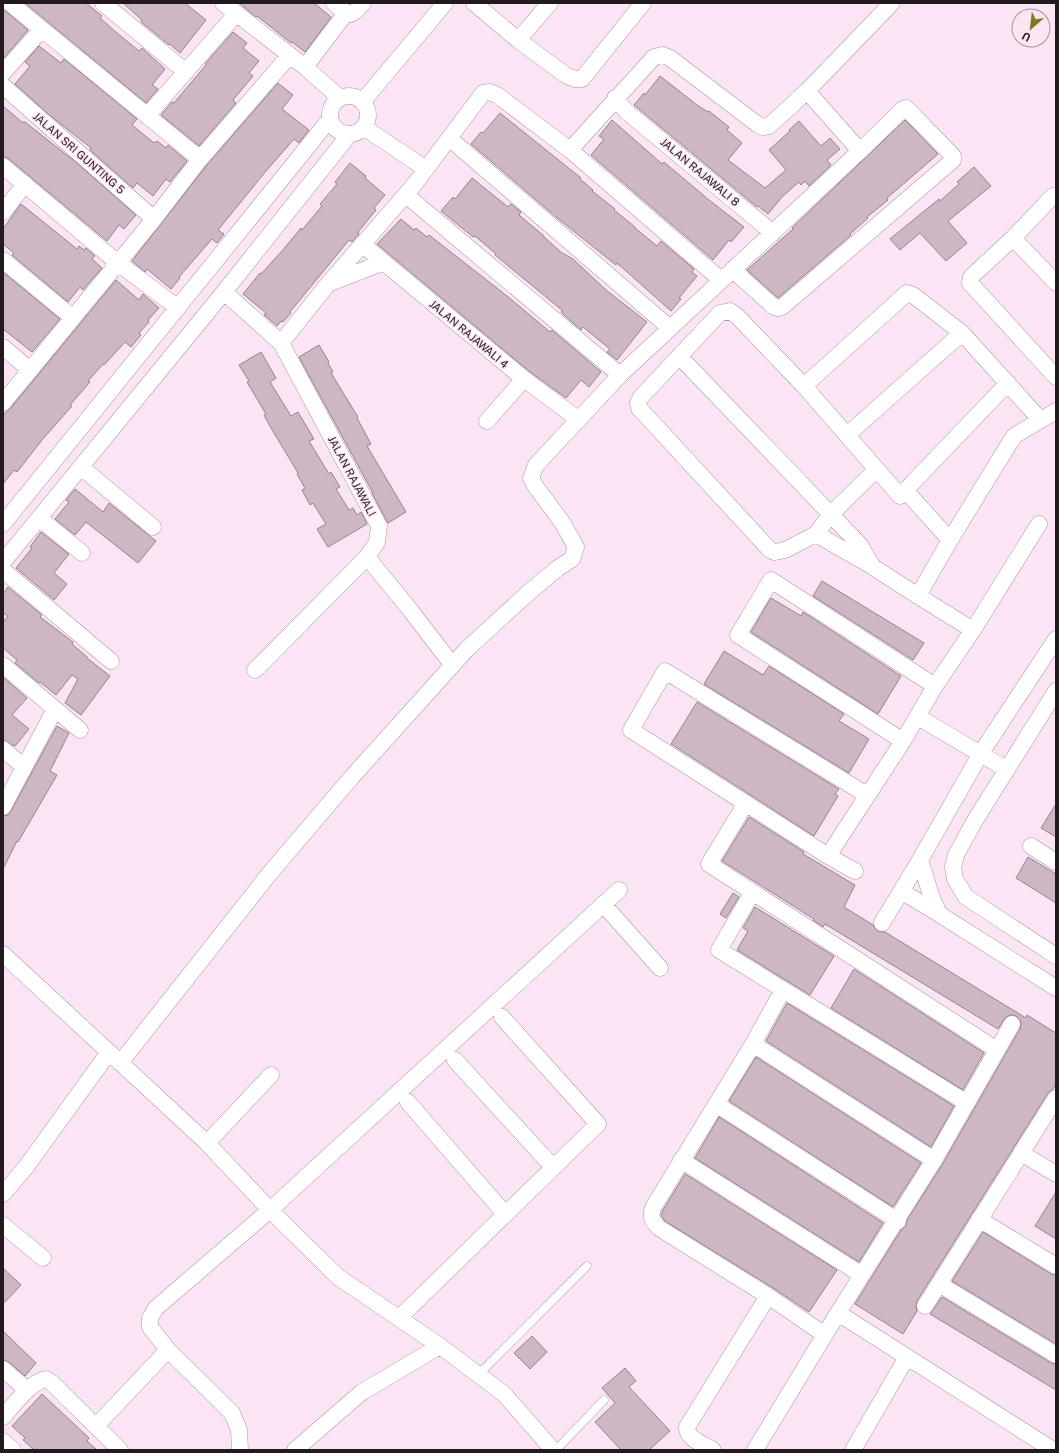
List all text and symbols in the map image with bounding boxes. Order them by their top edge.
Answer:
north arrow [1011,8,1051,48]
text: U [1020,30,1033,44]
street label: JALAN SRI GUNTING 5 [31,110,127,196]
street label: JALAN RAJAWALI 8 [658,136,742,208]
street label: JALAN RAJAWALI 4 [427,298,511,370]
street label: JALAN RAJAWALI [326,434,378,518]

